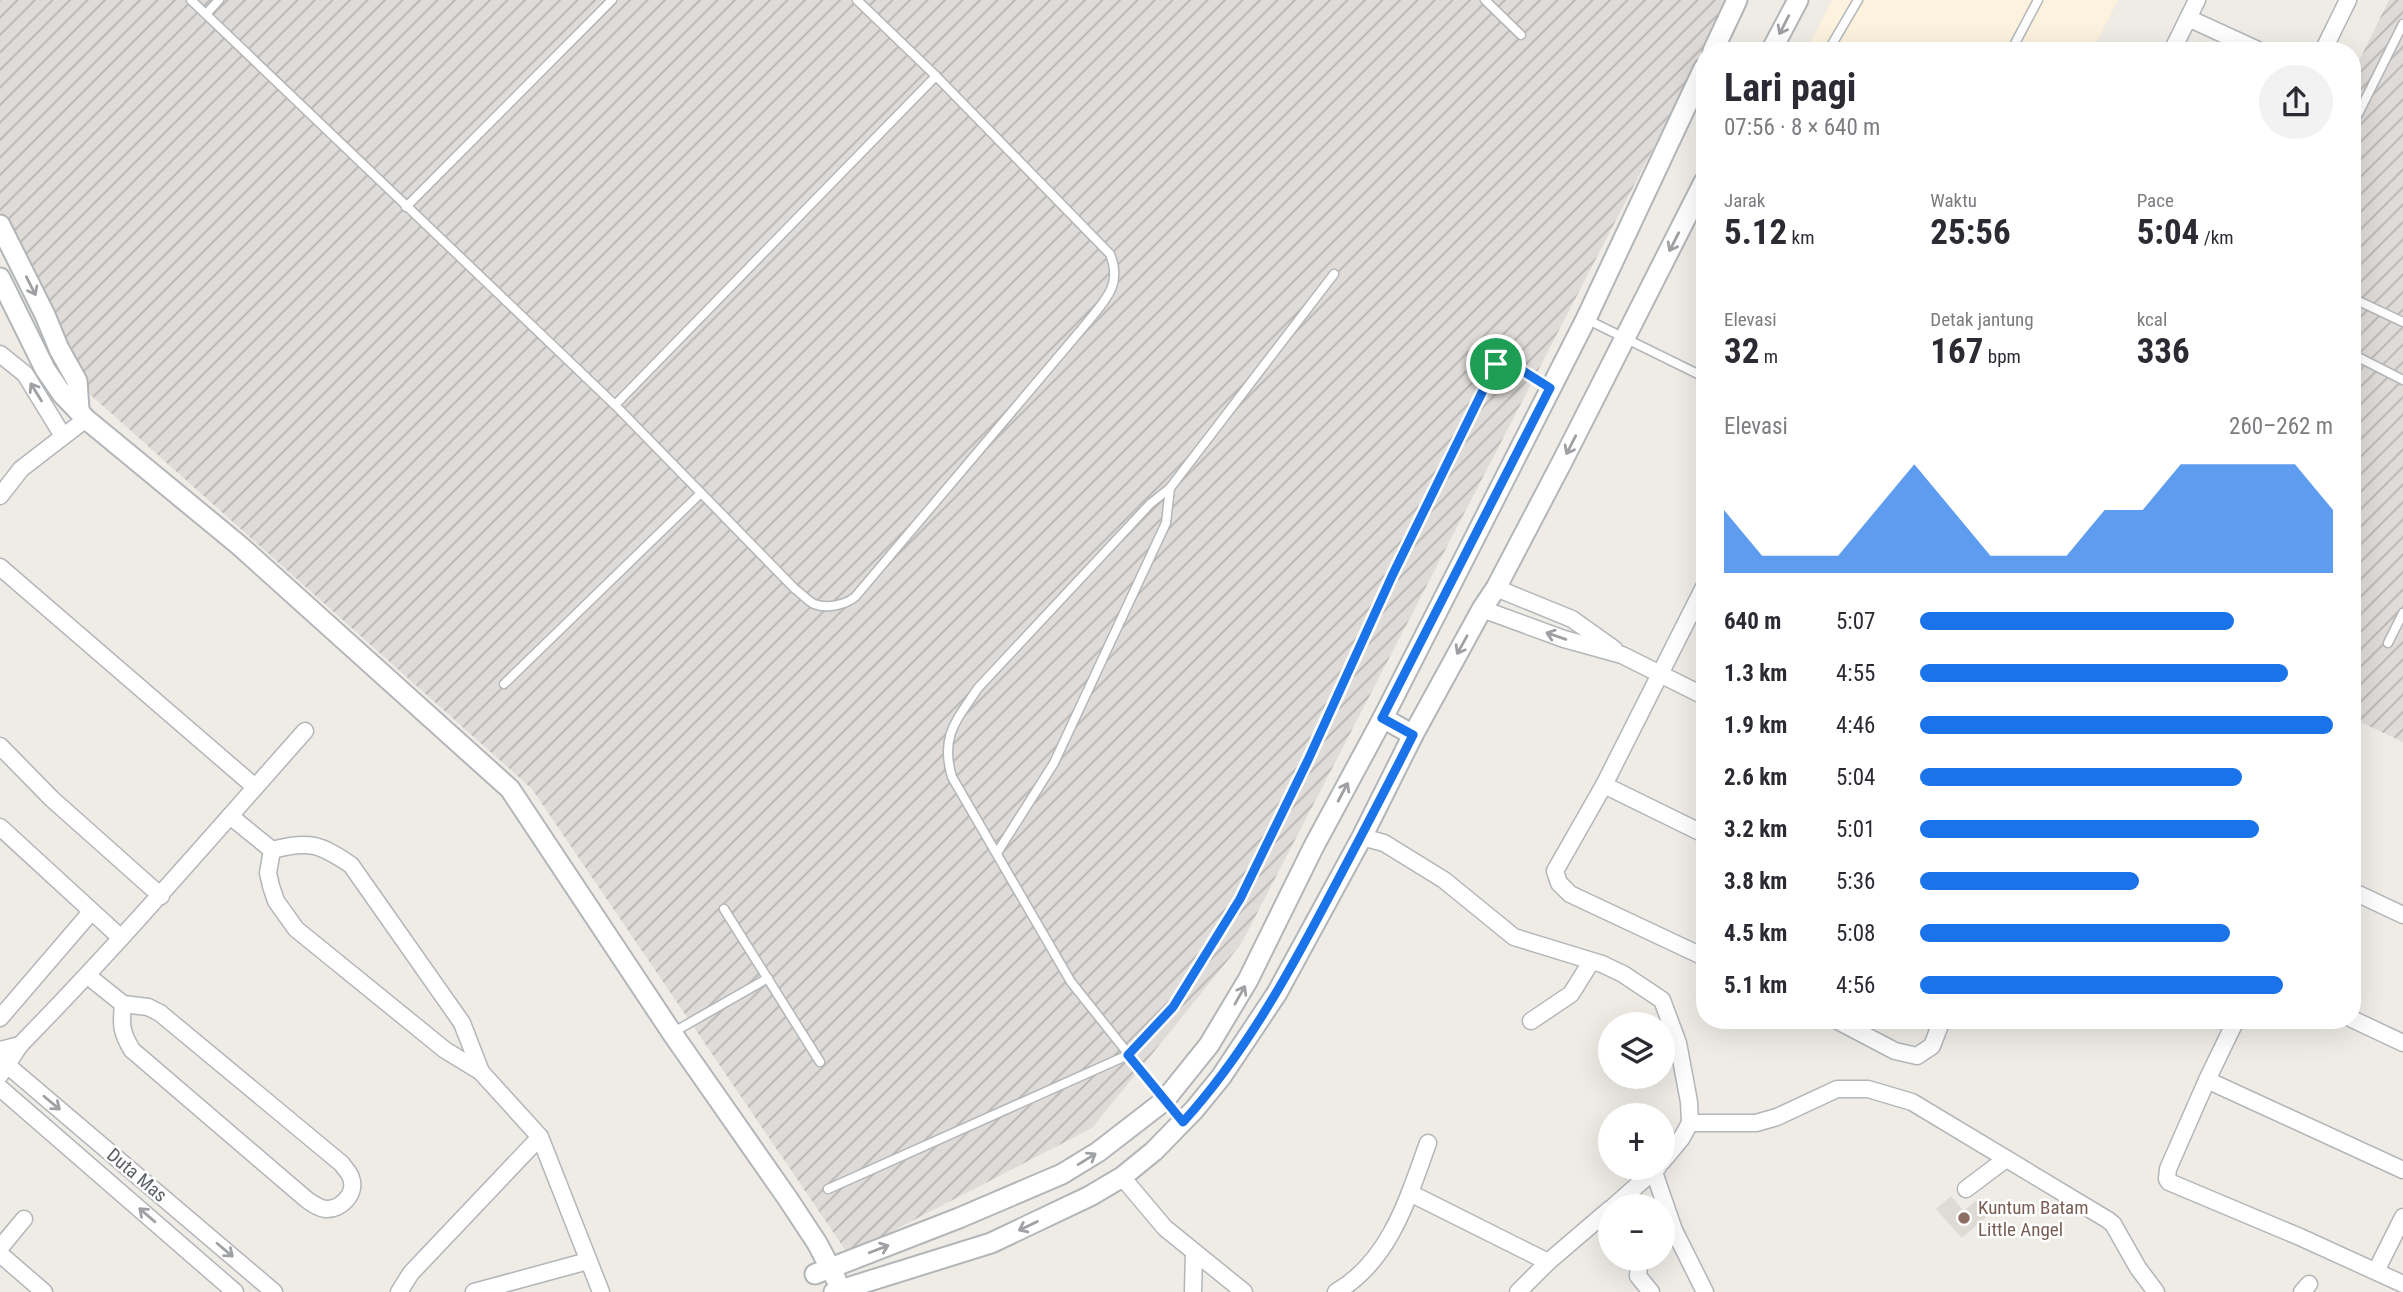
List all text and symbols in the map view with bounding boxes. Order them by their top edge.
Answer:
one-way arrow [1777,15,1791,35]
button: share [2259,65,2333,139]
text: Lari pagi [1724,66,1856,110]
text: 07:56 · 8 × 640 m [1724,114,1880,141]
text: Jarak [1724,189,1765,212]
text: Waktu [1930,189,1977,212]
text: Pace [2137,189,2174,212]
text: 5.12 [1724,212,1787,253]
text: 25:56 [1930,212,2011,253]
text: 5:04 [2137,212,2199,253]
text: km [1787,226,1814,249]
text: /km [2199,226,2234,249]
one-way arrow [1666,231,1680,252]
one-way arrow [24,275,38,296]
text: Elevasi [1724,308,1777,331]
text: Detak jantung [1930,308,2034,331]
text: kcal [2137,308,2167,331]
text: 32 [1724,331,1759,372]
text: 167 [1930,331,1983,372]
text: 336 [2137,331,2190,372]
pin [1466,334,1526,394]
icon: arrive [1477,345,1515,383]
text: m [1759,345,1778,368]
text: bpm [1983,345,2021,368]
one-way arrow [28,382,42,402]
text: Elevasi [1724,413,1788,440]
text: 260–262 m [2229,413,2333,440]
one-way arrow [1563,434,1577,455]
text: 640 m [1724,608,1781,635]
text: 5:07 [1836,608,1875,635]
one-way arrow [1545,629,1567,642]
one-way arrow [1455,634,1468,655]
text: 1.3 km [1724,660,1787,687]
text: 4:55 [1836,660,1875,687]
text: 1.9 km [1724,712,1787,739]
text: 4:46 [1836,712,1875,739]
text: 2.6 km [1724,764,1787,791]
text: 5:04 [1836,764,1875,791]
one-way arrow [1337,782,1350,803]
text: 3.2 km [1724,816,1787,843]
text: 5:01 [1836,816,1875,843]
text: 3.8 km [1724,868,1787,895]
text: 5:36 [1836,868,1875,895]
text: 4.5 km [1724,920,1787,947]
text: 5:08 [1836,920,1875,947]
text: 5.1 km [1724,972,1787,999]
text: 4:56 [1836,972,1875,999]
one-way arrow [1233,985,1247,1005]
map controls [1598,1012,1675,1271]
button: layers [1598,1012,1675,1089]
one-way arrow [43,1095,61,1110]
button: + [1598,1103,1675,1180]
street label: Duta Mas [102,1143,172,1207]
one-way arrow [1076,1151,1096,1165]
button: − [1598,1194,1675,1271]
place label: Kuntum Batam Little Angel [1978,1196,2089,1241]
one-way arrow [138,1207,156,1223]
marker: Kuntum Batam Little Angel [1956,1210,1972,1226]
one-way arrow [1018,1219,1039,1233]
one-way arrow [216,1242,234,1258]
one-way arrow [867,1242,889,1254]

